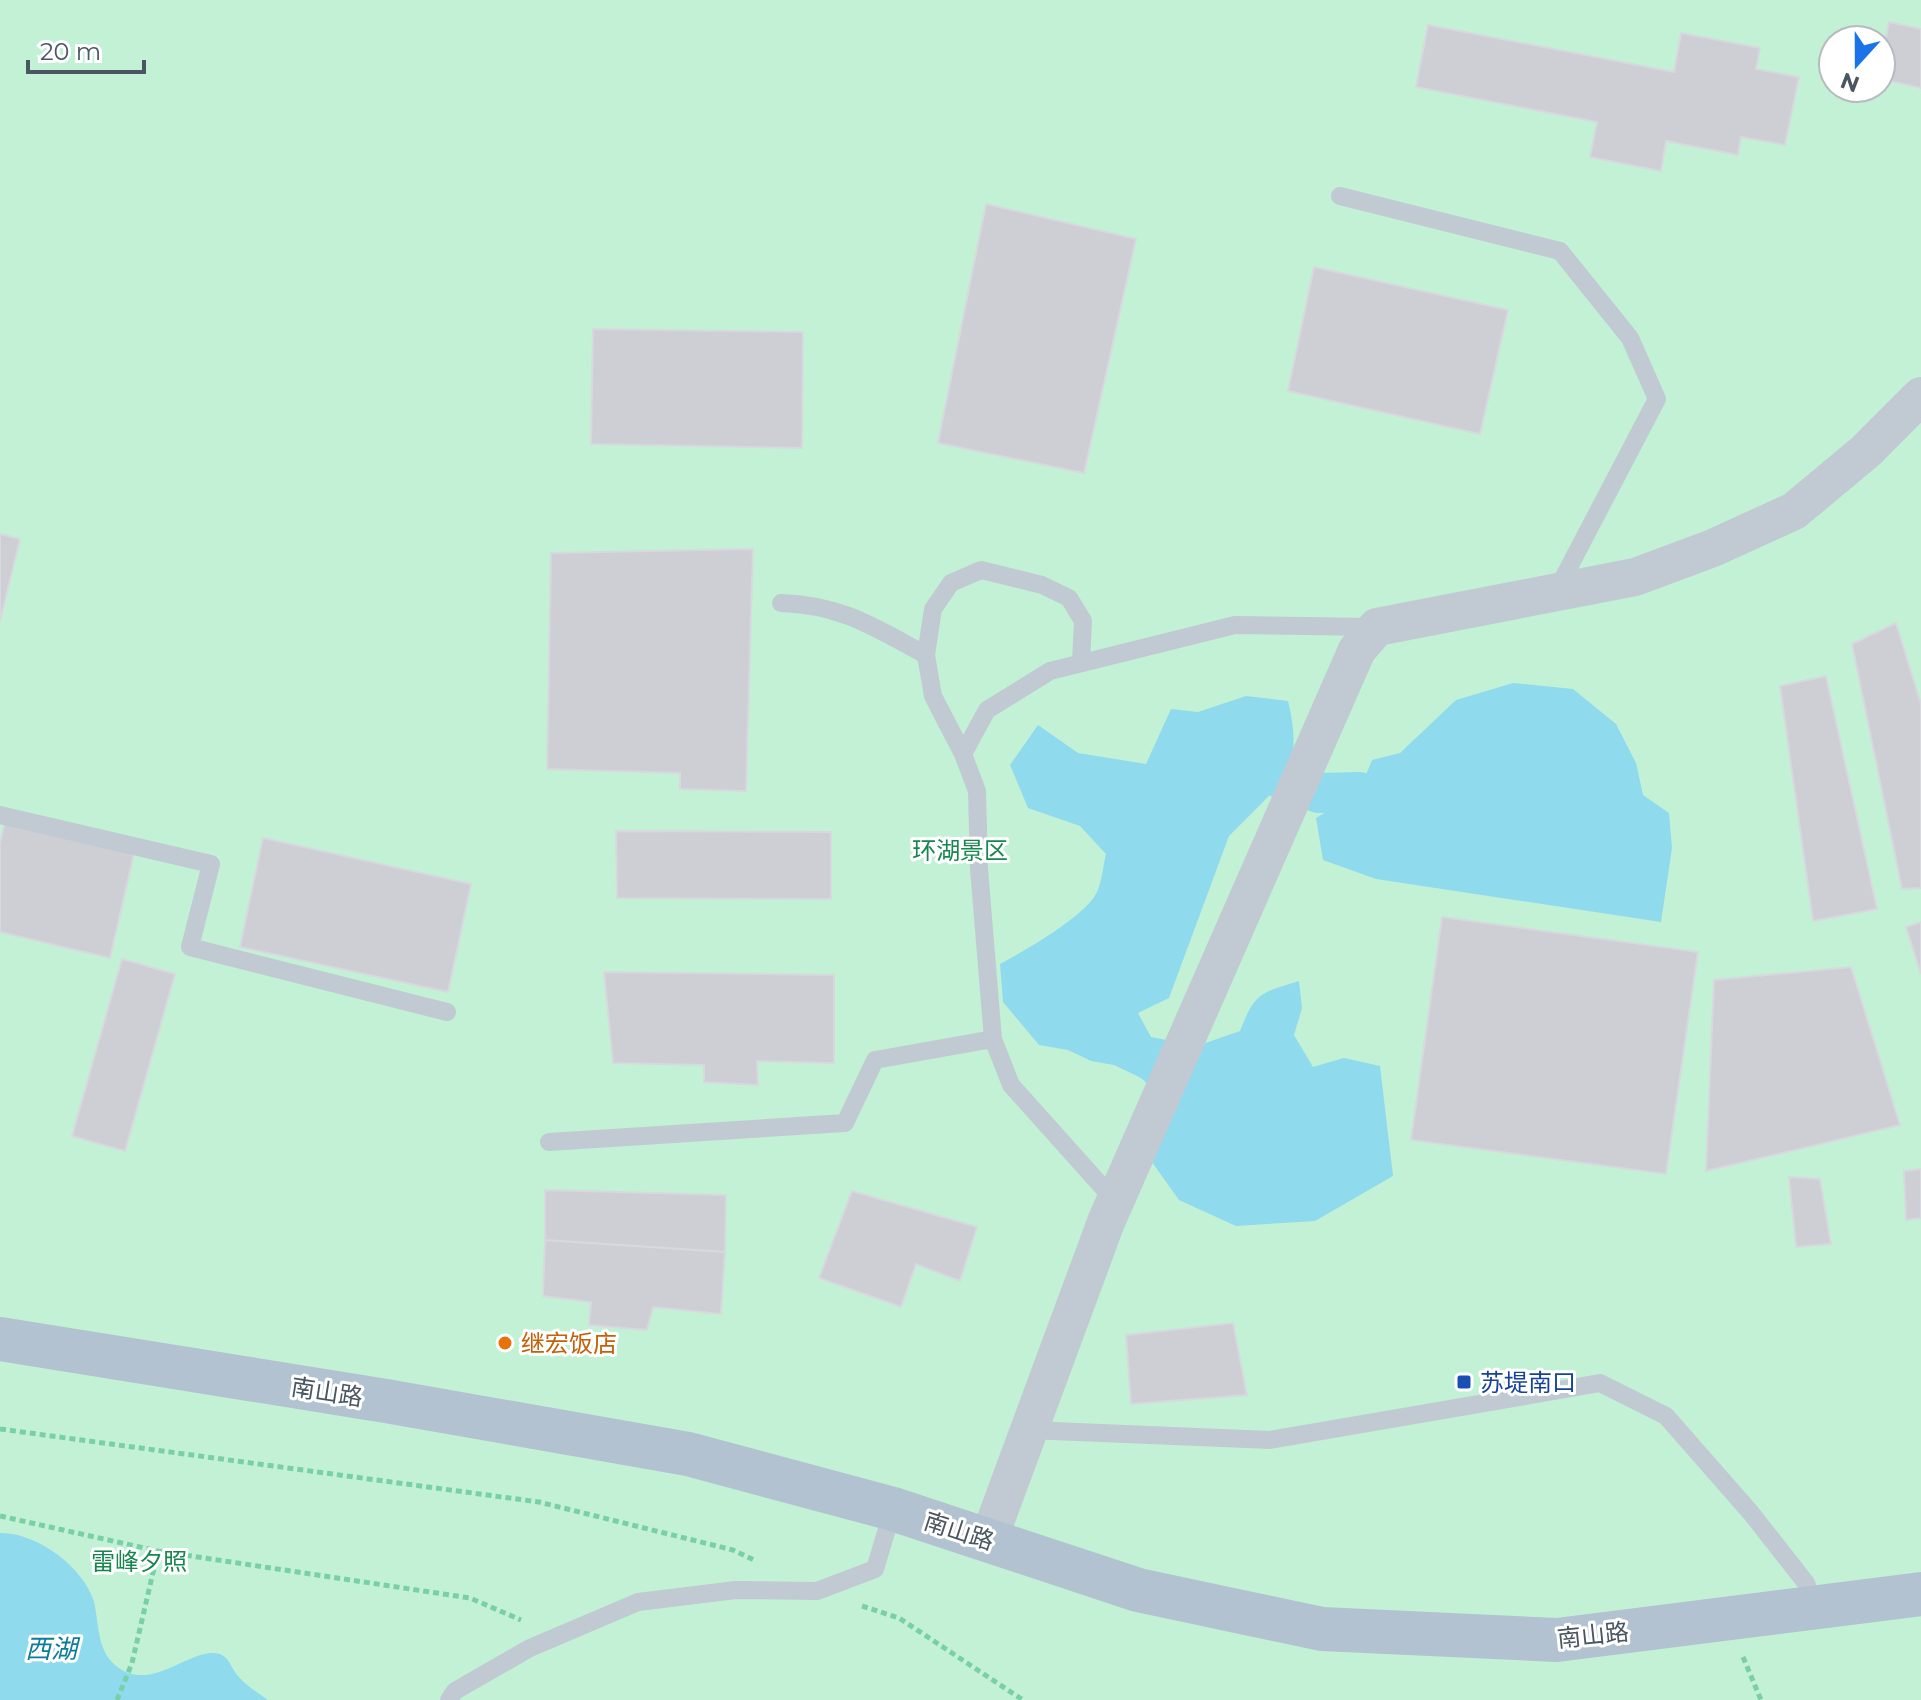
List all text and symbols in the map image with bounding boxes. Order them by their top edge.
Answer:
scale bar [28,24,144,74]
north arrow [1817,24,1897,104]
text: 20 m [40,37,101,66]
text: N [1837,66,1863,98]
park label: 环湖景区 [912,836,1008,865]
place label: 继宏饭店 [521,1329,617,1358]
marker: 继宏饭店 [496,1334,514,1352]
place label: 苏堤南口 [1480,1368,1576,1397]
street label: 南山路 [289,1372,365,1412]
marker: 苏堤南口 [1455,1373,1473,1391]
street label: 南山路 [920,1506,998,1556]
park label: 雷峰夕照 [91,1547,187,1576]
street label: 南山路 [1556,1617,1630,1653]
water label: 西湖 [25,1633,81,1665]

